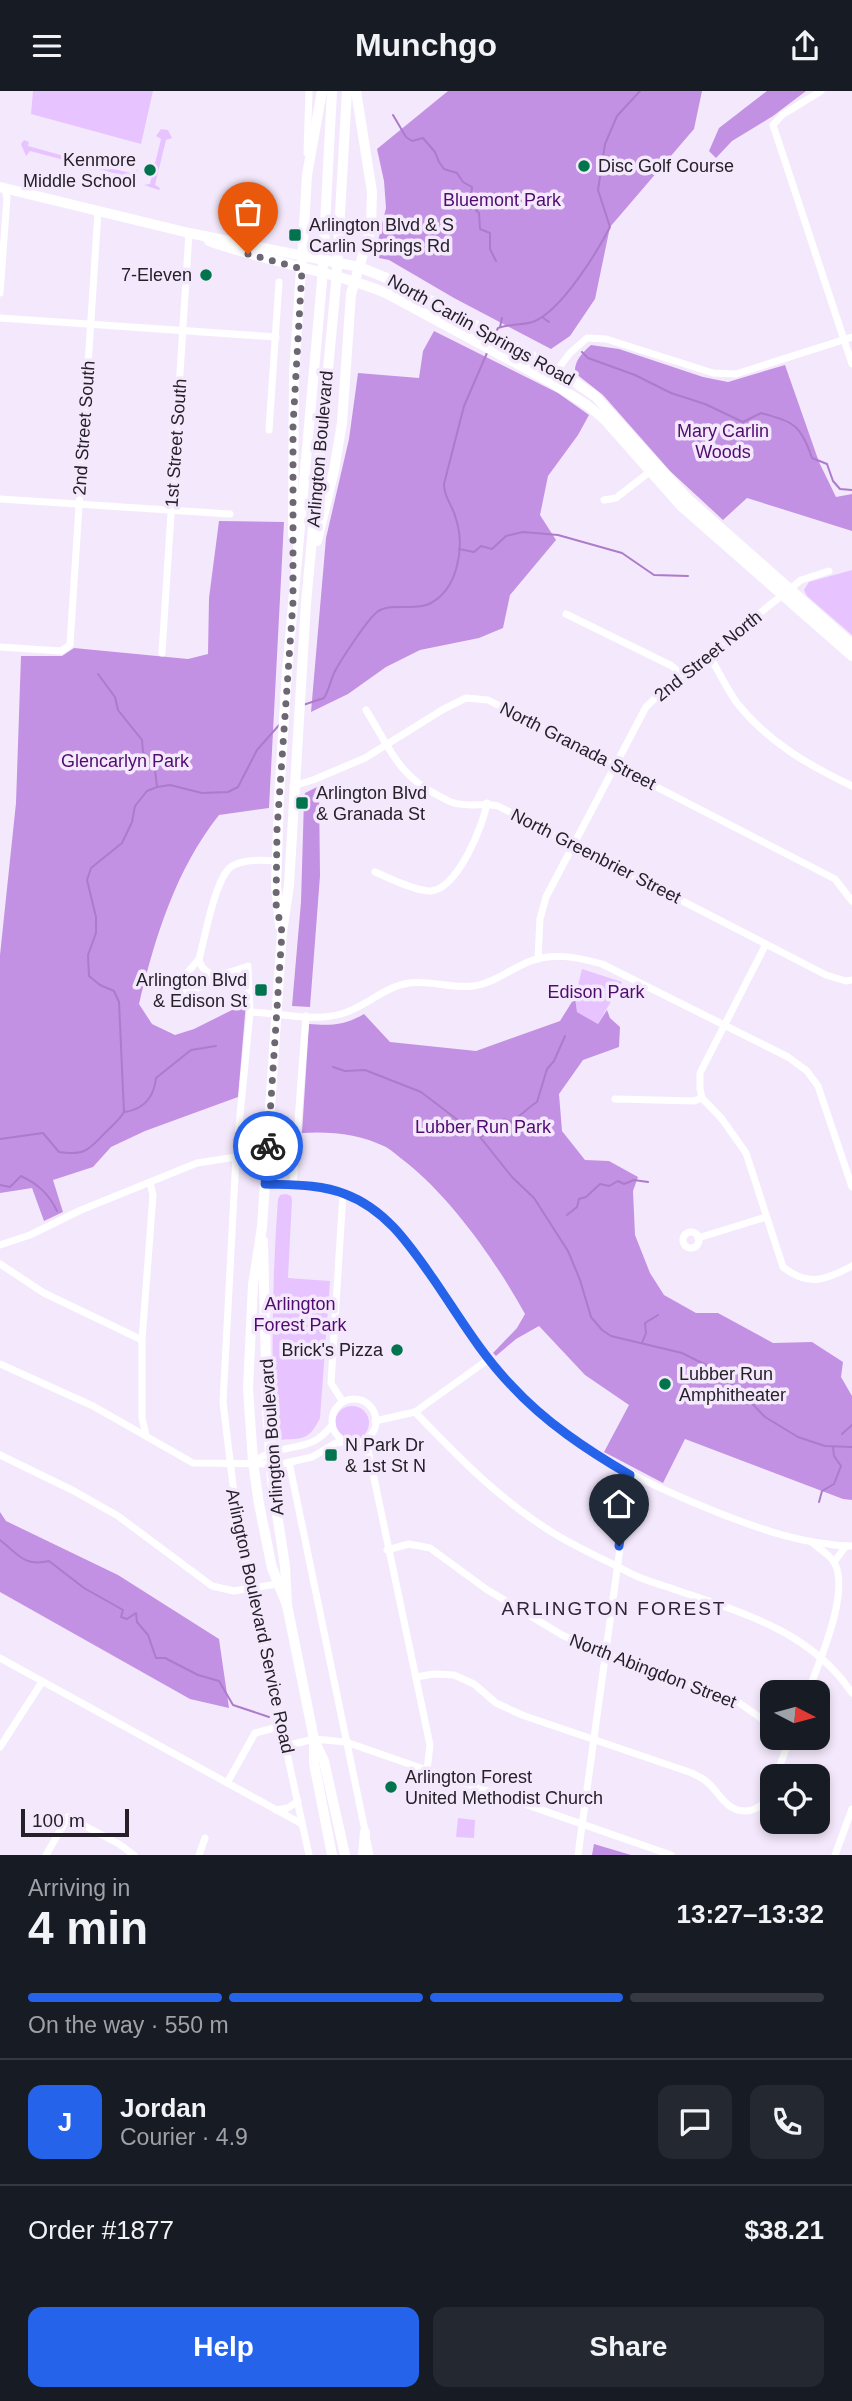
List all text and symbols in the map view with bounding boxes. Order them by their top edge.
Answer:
icon: menu [28,27,66,65]
text: Munchgo [355,27,497,63]
icon: share [786,27,824,65]
place label: Kenmore Middle School [23,150,136,191]
place label: Disc Golf Course [598,156,734,176]
marker: Disc Golf Course [576,158,592,174]
marker: Kenmore Middle School [142,162,158,178]
pin [218,182,278,254]
park label: Bluemont Park [443,190,562,210]
icon: bag [229,193,267,231]
place label: Arlington Blvd & S Carlin Springs Rd [309,215,454,256]
marker: Arlington Blvd & S Carlin Springs Rd [287,227,303,243]
place label: 7-Eleven [121,265,192,285]
marker: 7-Eleven [198,267,214,283]
street label: North Carlin Springs Road [384,270,578,390]
street label: 2nd Street South [69,360,99,496]
street label: Arlington Boulevard [303,370,337,528]
street label: 1st Street South [162,378,190,508]
park label: Mary Carlin Woods [677,421,769,462]
street label: 2nd Street North [650,607,766,705]
street label: North Granada Street [497,698,659,794]
park label: Glencarlyn Park [61,751,190,771]
place label: Arlington Blvd & Granada St [316,783,427,824]
marker: Arlington Blvd & Granada St [294,795,310,811]
street label: North Greenbrier Street [508,804,684,908]
place label: Arlington Blvd & Edison St [136,970,247,1011]
marker: Arlington Blvd & Edison St [253,982,269,998]
park label: Edison Park [547,982,646,1002]
courier [233,1111,303,1181]
park label: Lubber Run Park [415,1117,552,1137]
icon: bike [249,1127,287,1165]
park label: Arlington Forest Park [253,1294,348,1335]
place label: Brick's Pizza [282,1340,384,1360]
marker: Brick's Pizza [389,1342,405,1358]
street label: Arlington Boulevard [257,1358,287,1516]
place label: Lubber Run Amphitheater [679,1364,786,1405]
marker: Lubber Run Amphitheater [657,1376,673,1392]
place label: N Park Dr & 1st St N [345,1435,426,1476]
marker: N Park Dr & 1st St N [323,1447,339,1463]
pin [589,1474,649,1546]
icon: home [600,1485,638,1523]
street label: Arlington Boulevard Service Road [222,1487,298,1755]
district label: ARLINGTON FOREST [502,1598,726,1619]
street label: North Abingdon Street [567,1630,739,1712]
north arrow [760,1680,830,1750]
map controls [760,1680,830,1834]
button: locate [760,1764,830,1834]
place label: Arlington Forest United Methodist Church [405,1767,603,1808]
marker: Arlington Forest United Methodist Church [383,1779,399,1795]
scale bar [21,1806,130,1838]
text: 100 m [32,1810,85,1831]
text: Arriving in [28,1875,130,1901]
text: 13:27–13:32 [677,1899,824,1929]
text: 4 min [28,1902,148,1954]
text: On the way · 550 m [28,2012,229,2038]
button: chat [658,2085,732,2159]
button: phone [750,2085,824,2159]
text: Jordan [120,2093,207,2123]
text: J [58,2107,72,2137]
text: Courier · 4.9 [120,2124,248,2150]
text: Order #1877 [28,2215,174,2245]
text: $38.21 [744,2215,824,2245]
button: Help [28,2307,419,2387]
button: Share [433,2307,824,2387]

